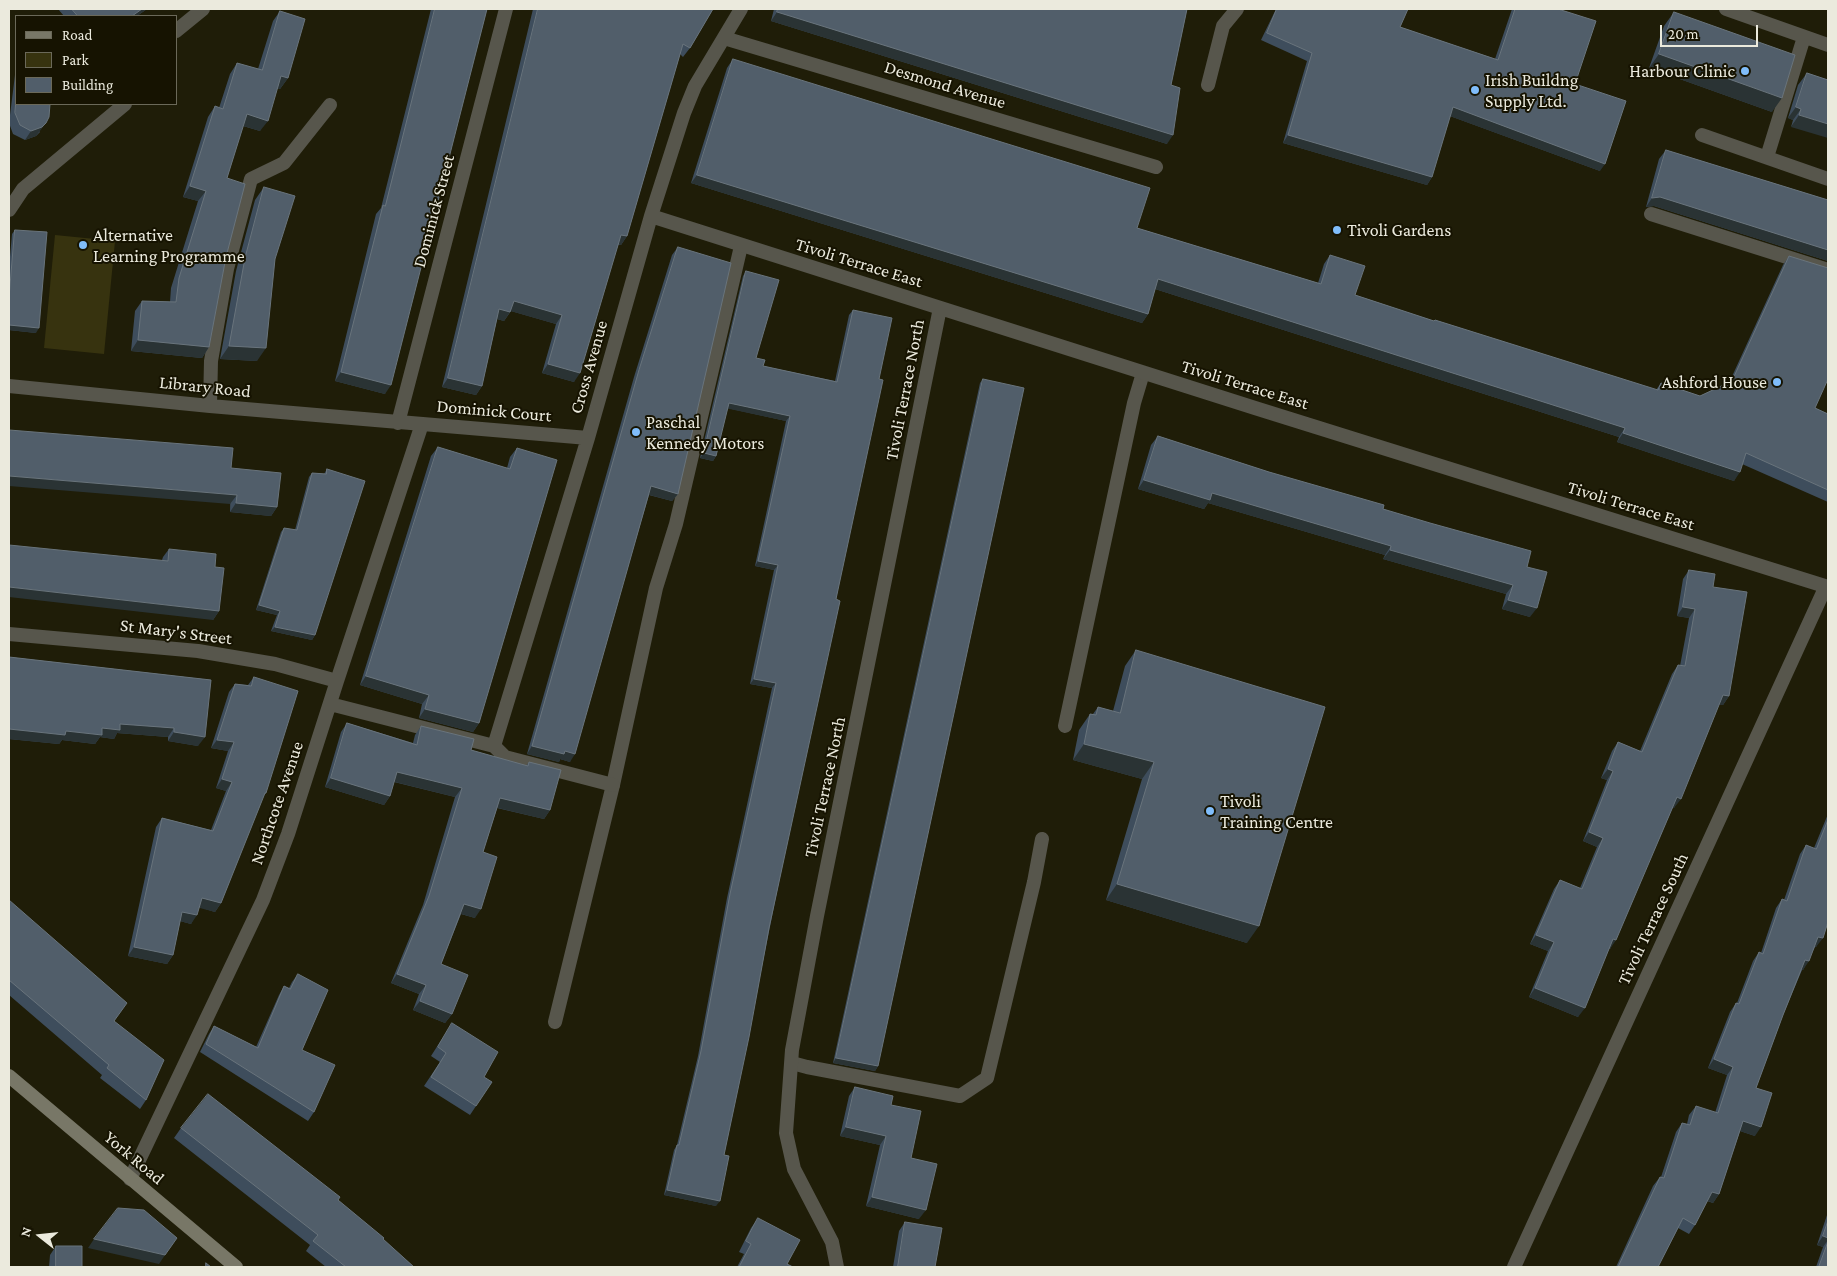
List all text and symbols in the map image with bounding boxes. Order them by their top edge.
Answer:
legend [15,15,178,105]
scale bar [1662,15,1760,47]
text: 20 m [1668,26,1699,42]
text: Road [62,27,92,43]
text: Park [62,52,89,68]
street label: Desmond Avenue [882,56,1008,114]
place label: Harbour Clinic [1629,60,1735,82]
marker: Harbour Clinic [1739,65,1751,77]
place label: Irish Buildng Supply Ltd. [1485,69,1578,112]
text: Building [62,77,113,93]
marker: Irish Buildng Supply Ltd. [1469,84,1481,96]
street label: Dominick Street [409,152,459,270]
place label: Tivoli Gardens [1347,219,1451,241]
place label: Alternative Learning Programme [93,224,245,266]
marker: Tivoli Gardens [1331,224,1343,236]
street label: Tivoli Terrace East [793,233,925,293]
marker: Alternative Learning Programme [77,239,89,251]
street label: Cross Avenue [565,318,613,416]
street label: Tivoli Terrace North [881,318,929,462]
street label: Tivoli Terrace East [1179,355,1311,415]
street label: Library Road [158,371,252,403]
place label: Ashford House [1662,371,1767,393]
marker: Ashford House [1771,376,1783,388]
street label: Dominick Court [436,395,552,427]
place label: Paschal Kennedy Motors [646,411,764,454]
marker: Paschal Kennedy Motors [630,426,642,438]
street label: Tivoli Terrace East [1565,476,1697,536]
street label: St Mary's Street [119,614,233,650]
street label: Tivoli Terrace North [800,715,850,859]
street label: Northcote Avenue [246,738,308,868]
place label: Tivoli Training Centre [1220,790,1333,832]
marker: Tivoli Training Centre [1204,805,1216,817]
street label: Tivoli Terrace South [1613,849,1693,989]
street label: York Road [99,1127,169,1189]
north arrow [15,1211,65,1261]
text: N [17,1225,35,1239]

